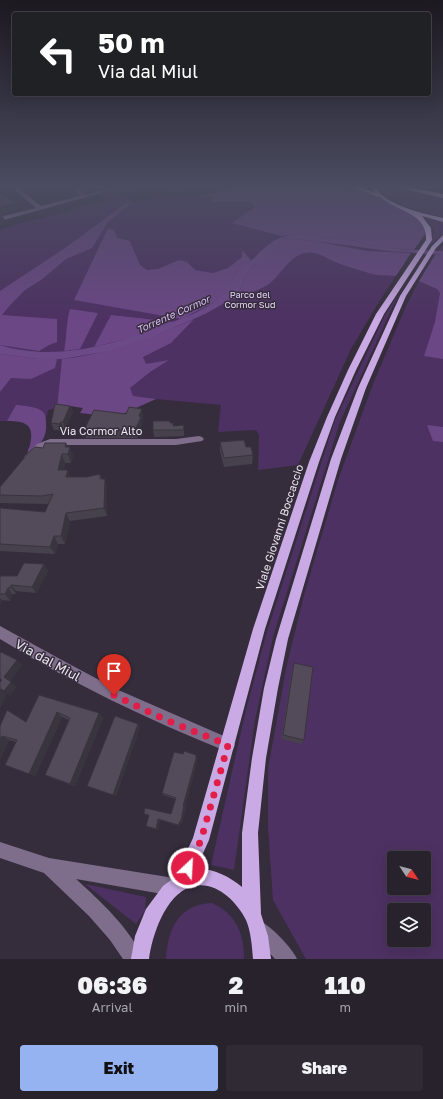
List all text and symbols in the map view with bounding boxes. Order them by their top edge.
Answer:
text: 50 m [98,26,165,59]
icon: left [32,28,84,80]
text: Via dal Miul [98,60,198,82]
park label: Parco del Cormor Sud [225,289,275,310]
water label: Torrente Cormor [135,292,213,335]
street label: Via Cormor Alto [60,424,143,437]
street label: Viale Giovanni Boccaccio [253,462,306,591]
street label: Via dal Miul [13,635,83,685]
pin [97,654,131,695]
icon: arrive [103,660,125,682]
position arrow [167,847,209,889]
north arrow [387,851,431,895]
map controls [387,851,431,947]
button: layers [387,903,431,947]
text: 06:36 [77,970,147,999]
text: 2 [228,970,243,999]
text: 110 [325,970,366,999]
text: Arrival [92,999,133,1015]
text: min [224,999,247,1015]
text: m [339,999,351,1015]
button: Exit [20,1045,218,1091]
button: Share [226,1045,423,1091]

